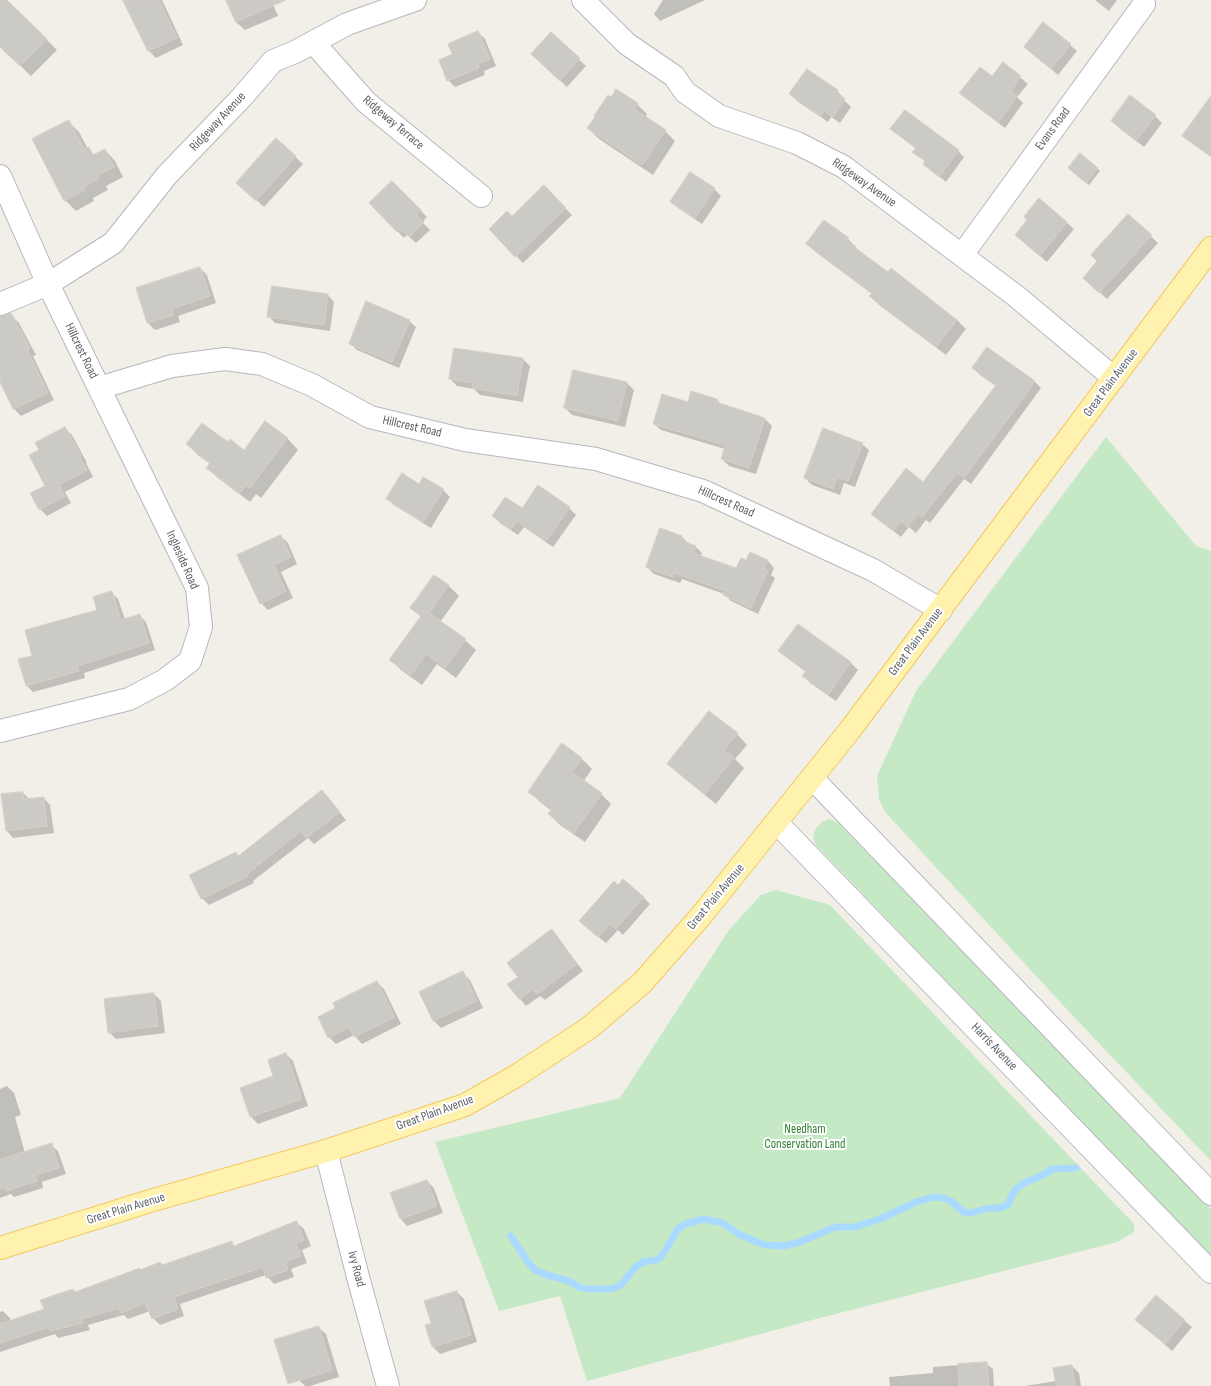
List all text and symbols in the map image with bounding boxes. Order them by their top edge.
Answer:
street label: Ridgeway Avenue [187,89,249,155]
street label: Ridgeway Terrace [359,93,427,153]
street label: Evans Road [1032,105,1074,153]
street label: Ridgeway Avenue [829,155,899,211]
street label: Hillcrest Road [61,321,101,381]
street label: Great Plain Avenue [1080,346,1142,420]
street label: Hillcrest Road [381,413,443,441]
street label: Hillcrest Road [695,483,757,521]
street label: Ingleside Road [162,528,202,592]
street label: Great Plain Avenue [885,605,947,679]
street label: Great Plain Avenue [684,861,748,933]
street label: Harris Avenue [968,1020,1020,1074]
street label: Great Plain Avenue [394,1092,476,1134]
park label: Needham Conservation Land [765,1122,845,1153]
street label: Great Plain Avenue [85,1190,167,1228]
street label: Ivy Road [344,1249,368,1289]

